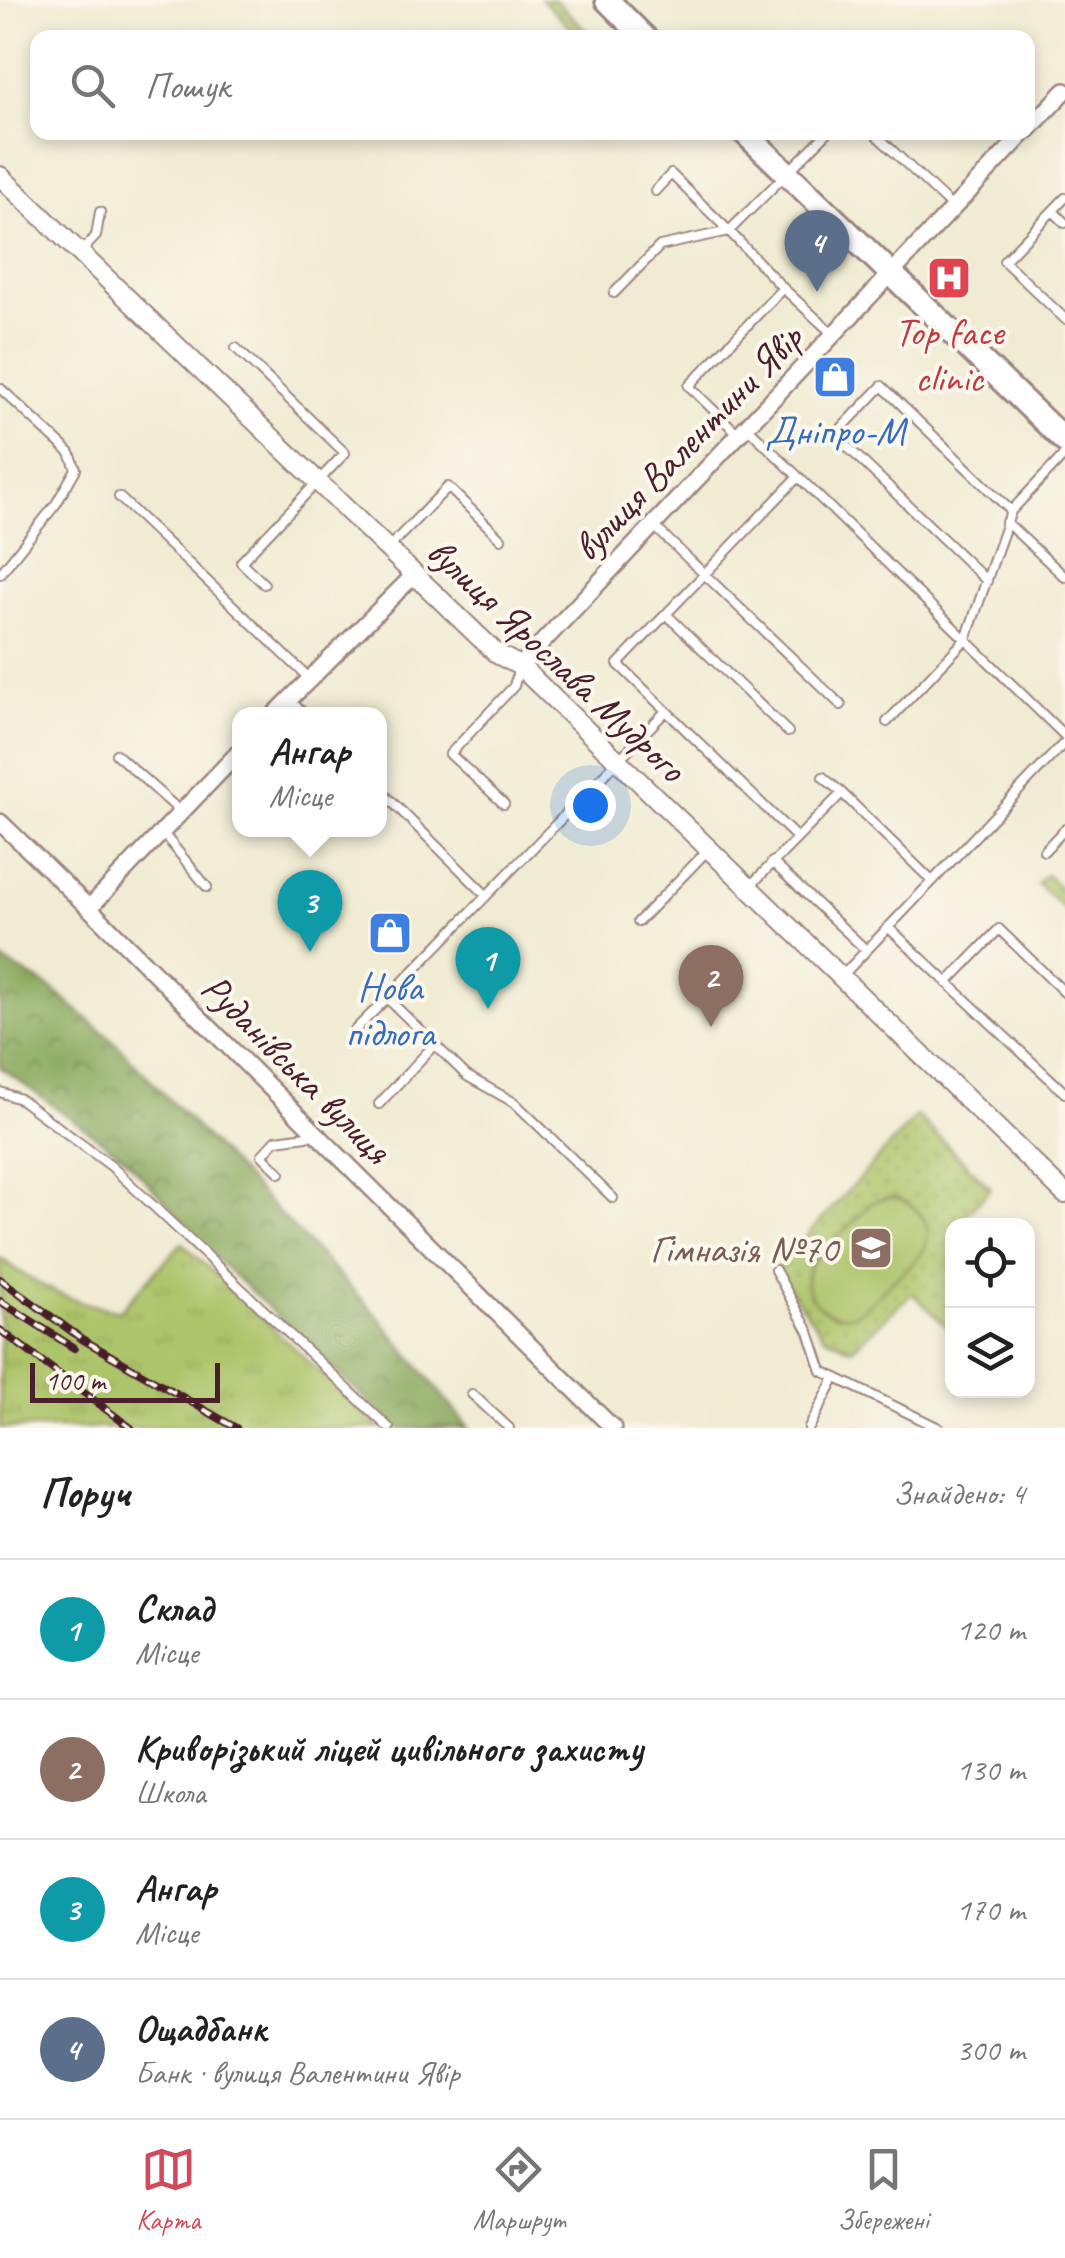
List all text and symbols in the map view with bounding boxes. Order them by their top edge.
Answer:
search box [30,30,1035,140]
icon: search [65,58,120,113]
text: Пошук [145,62,230,109]
pin: 4 [784,210,850,292]
hospital icon: Top face clinic [926,255,972,301]
place label: Top face clinic [894,307,1007,403]
street label: вулиця Валентини Явір [562,312,815,572]
shop icon: Дніпро-М [812,354,858,400]
place label: Дніпро-М [765,406,908,456]
street label: вулиця Ярослава Мудрого [416,527,698,794]
popup [232,707,387,837]
text: Ангар [269,728,350,775]
text: Місце [269,775,332,816]
your location [565,780,616,831]
pin: 3 [278,870,342,952]
shop icon: Нова підлога [367,910,413,956]
pin: 1 [456,926,520,1009]
pin: 2 [678,944,744,1027]
place label: Нова підлога [345,962,438,1058]
street label: Руданівська вулиця [191,963,403,1175]
map controls [945,1218,1035,1398]
button: locate [945,1218,1035,1308]
place label: Гімназія №70 [650,1224,841,1274]
school or university icon: Гімназія №70 [848,1225,894,1271]
button: layers [945,1308,1035,1398]
scale bar [30,1358,220,1402]
text: 100 m [45,1363,105,1398]
text: Поруч [40,1467,130,1520]
text: Знайдено: 4 [893,1473,1025,1514]
text: Склад [135,1585,213,1632]
text: 1 [65,1609,80,1650]
text: 120 m [956,1609,1025,1650]
text: Місце [135,1632,198,1673]
text: Криворізький ліцей цивільного захисту [135,1725,643,1772]
text: 2 [65,1749,80,1790]
text: 130 m [956,1749,1025,1790]
text: Школа [135,1772,206,1813]
text: Ангар [135,1865,216,1912]
text: 3 [65,1889,80,1930]
text: 170 m [956,1889,1025,1930]
text: Місце [135,1912,198,1953]
text: Ощадбанк [135,2005,267,2052]
text: 4 [65,2029,80,2070]
text: 300 m [956,2029,1025,2070]
text: Банк · вулиця Валентини Явір [135,2052,460,2093]
tab: Карта [136,2142,200,2237]
tab: Маршрут [473,2142,565,2237]
tab: Збережені [838,2142,929,2237]

